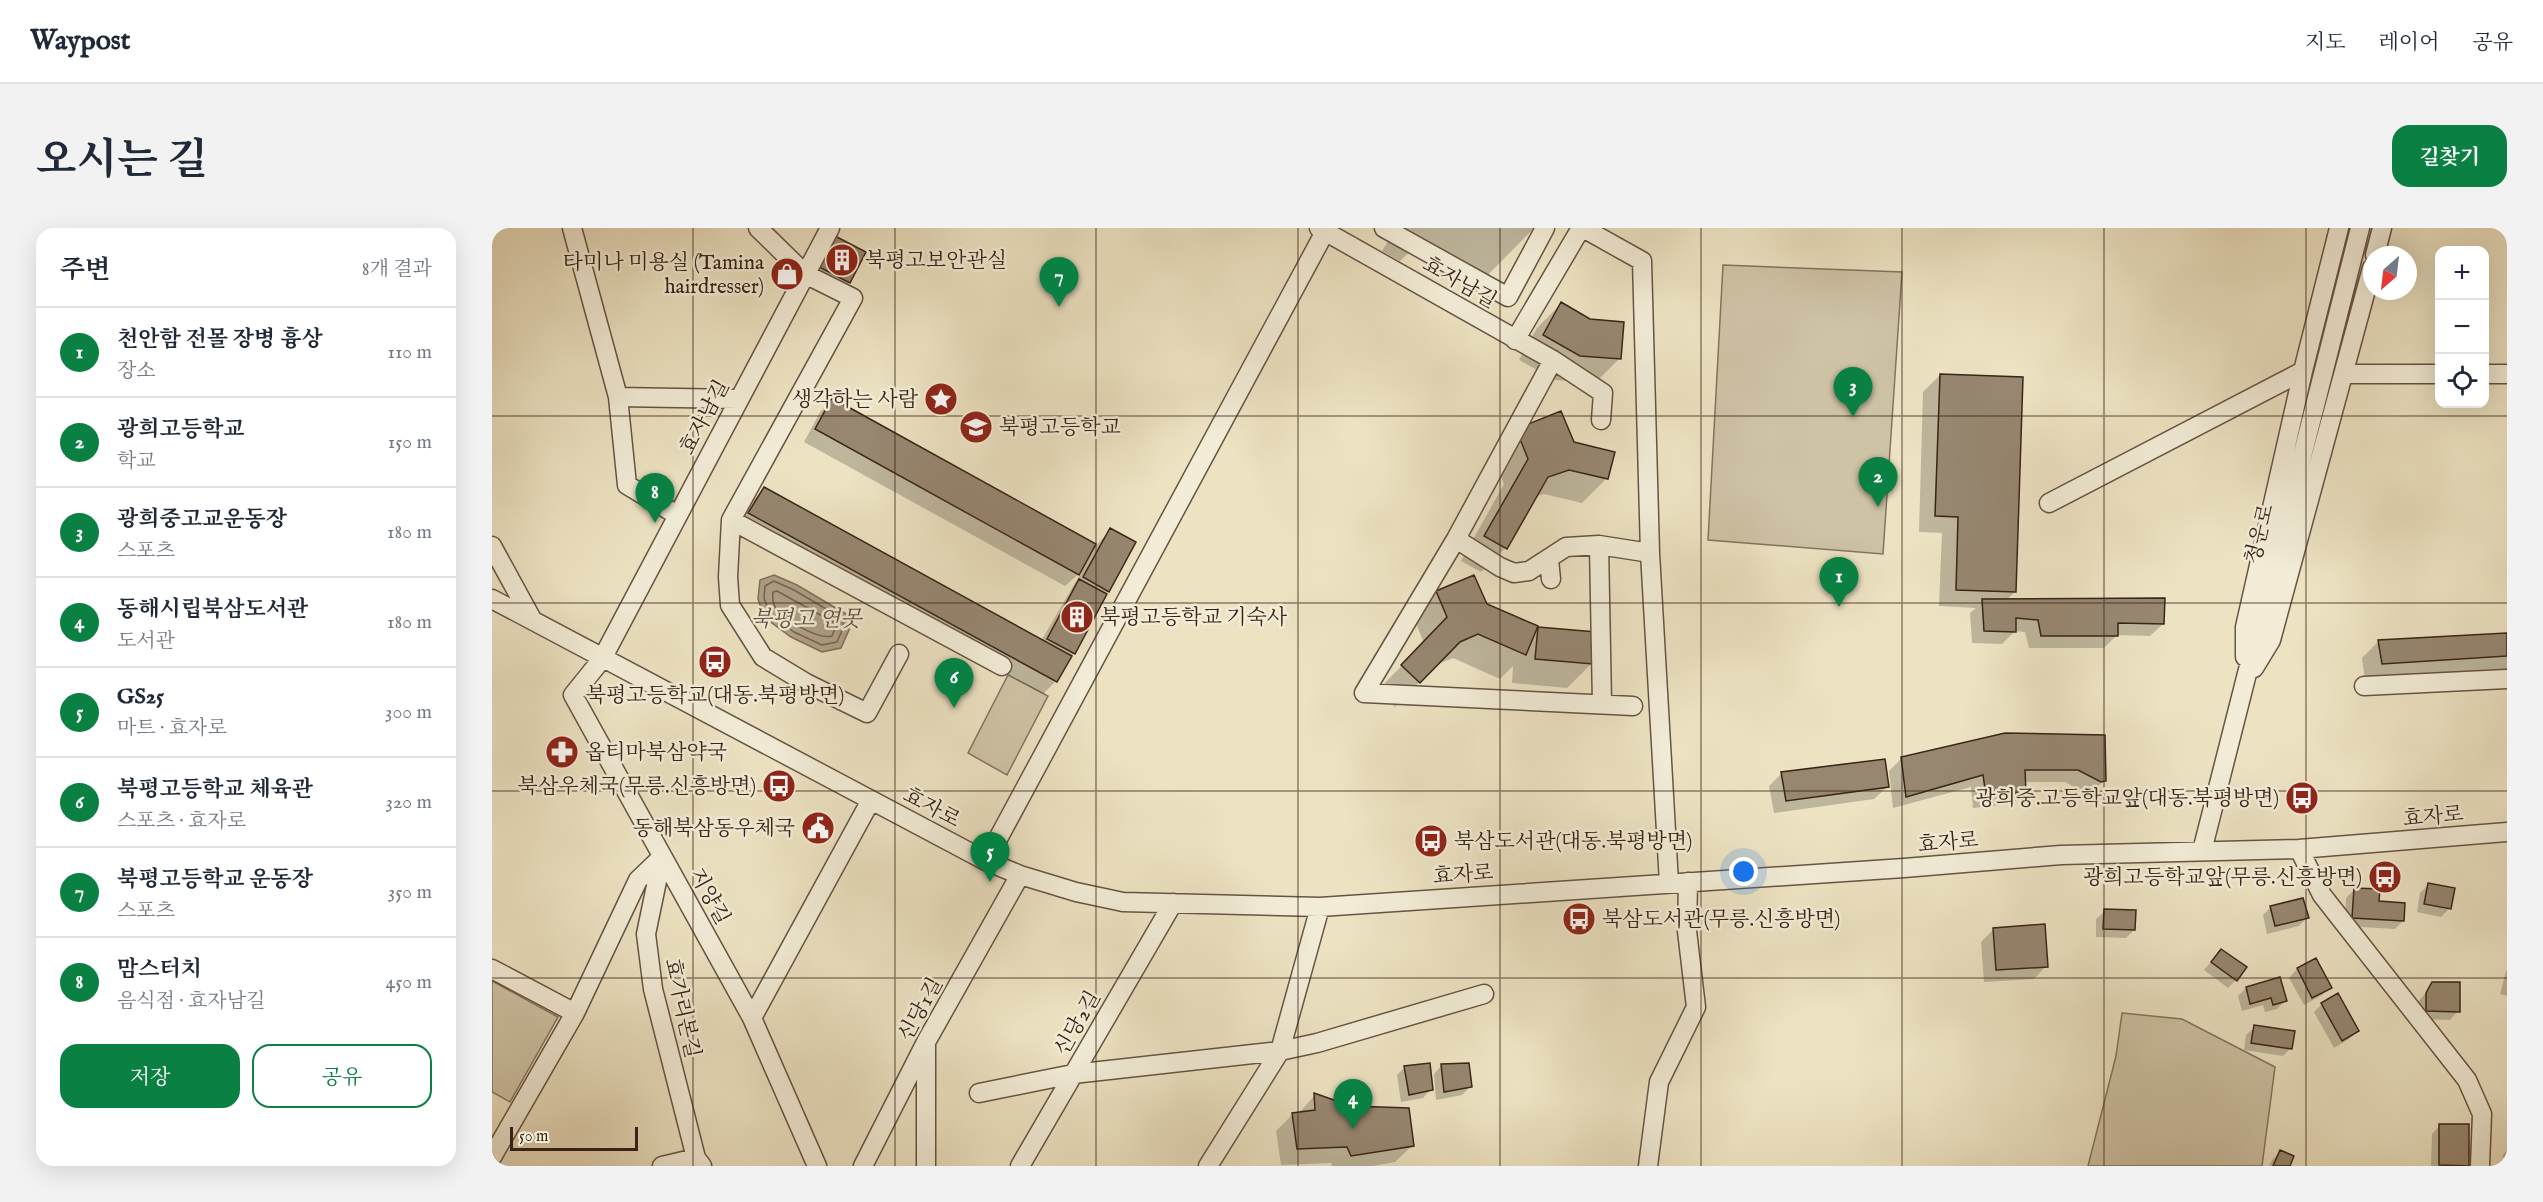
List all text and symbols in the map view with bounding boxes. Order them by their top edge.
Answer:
text: Waypost [30,24,130,59]
text: 지도 [2305,30,2346,57]
text: 레이어 [2379,30,2439,57]
text: 공유 [2472,30,2513,57]
button: 길찾기 [2392,125,2507,187]
text: 오시는 길 [36,135,207,188]
building icon: 북평고보안관실 [824,242,860,278]
north arrow [2363,246,2417,300]
map controls [2435,246,2489,408]
button: + [2435,246,2489,300]
place label: 북평고보안관실 [865,248,1007,275]
place label: 타미나 미용실 (Tamina hairdresser) [563,250,765,301]
street label: 효자남길 [1417,251,1501,315]
text: 주변 [60,254,110,287]
shop icon: 타미나 미용실 (Tamina hairdresser) [769,256,805,292]
text: 8개 결과 [362,257,432,282]
pin: 7 [1040,257,1078,307]
button: − [2435,300,2489,354]
text: 천안함 전몰 장병 흉상 [117,326,323,354]
text: 1 [76,340,83,365]
text: 110 m [388,340,432,365]
button: locate [2435,354,2489,408]
text: 장소 [117,359,156,384]
pin: 3 [1834,368,1872,417]
street label: 효자남길 [674,376,736,460]
place icon: 생각하는 사람 [923,381,959,417]
place label: 생각하는 사람 [792,387,919,414]
school or university icon: 북평고등학교 [958,409,994,445]
place label: 북평고등학교 [999,415,1121,442]
text: 광희고등학교 [117,416,245,444]
text: 2 [75,430,84,455]
text: 150 m [388,430,432,455]
text: 학교 [117,449,156,474]
pin: 2 [1858,458,1898,507]
pin: 8 [636,474,674,523]
street label: 청운로 [2240,502,2281,567]
text: 광희중고교운동장 [117,506,287,534]
text: 3 [76,520,83,545]
text: 180 m [387,520,432,545]
text: 스포츠 [117,539,175,564]
pin: 1 [1820,558,1858,607]
text: 동해시립북삼도서관 [117,596,308,624]
building icon: 북평고등학교 기숙사 [1059,599,1095,635]
place label: 북평고등학교 기숙사 [1100,605,1288,632]
water label: 북평고 연못 [751,606,863,634]
text: 4 [75,610,84,635]
text: 180 m [387,610,432,635]
text: 도서관 [117,629,175,654]
bus stop icon: 북평고등학교(대동.북평방면) [697,644,733,680]
pin: 6 [934,658,974,708]
text: GS25 [117,683,164,711]
place label: 북평고등학교(대동.북평방면) [586,683,844,710]
text: 5 [76,700,83,725]
text: 300 m [385,700,432,725]
text: 마트 · 효자로 [117,716,227,741]
pharmacy icon: 옵티마북삼약국 [544,734,580,770]
place label: 옵티마북삼약국 [585,740,727,767]
bus stop icon: 북삼우체국(무릉.신흥방면) [761,768,797,804]
place label: 북삼우체국(무릉.신흥방면) [518,774,756,801]
text: 북평고등학교 체육관 [117,776,313,804]
bus stop icon: 광희중.고등학교앞(대동.북평방면) [2284,780,2320,816]
street label: 효자로 [898,782,965,835]
place label: 광희중.고등학교앞(대동.북평방면) [1975,786,2279,813]
text: 6 [75,790,84,815]
text: 320 m [386,790,432,815]
street label: 효자로 [2402,801,2465,834]
text: 스포츠 · 효자로 [117,809,246,834]
public building icon: 동해북삼동우체국 [800,810,836,846]
place label: 동해북삼동우체국 [633,816,795,843]
bus stop icon: 북삼도서관(대동.북평방면) [1413,823,1449,859]
street label: 효자로 [1917,827,1980,860]
place label: 북삼도서관(대동.북평방면) [1454,829,1692,856]
pin: 5 [970,832,1010,882]
your location [1729,857,1758,886]
bus stop icon: 광희고등학교앞(무릉.신흥방면) [2367,859,2403,895]
street label: 효자로 [1432,860,1494,891]
street label: 지양길 [682,864,735,930]
place label: 광희고등학교앞(무릉.신흥방면) [2083,865,2362,892]
text: 북평고등학교 운동장 [117,866,313,894]
text: 7 [75,880,84,905]
text: 350 m [388,880,432,905]
text: 스포츠 [117,899,175,924]
bus stop icon: 북삼도서관(무릉.신흥방면) [1561,901,1597,937]
place label: 북삼도서관(무릉.신흥방면) [1602,907,1840,934]
text: 맘스터치 [117,956,202,984]
street label: 효가리본길 [658,956,705,1061]
text: 8 [76,970,83,995]
text: 450 m [385,970,432,995]
street label: 신당1길 [893,973,950,1046]
street label: 신당2길 [1049,986,1108,1061]
text: 음식점 · 효자남길 [117,989,265,1014]
button: 저장 [60,1044,240,1108]
button: 공유 [252,1044,432,1108]
pin: 4 [1334,1080,1372,1129]
scale bar [510,1124,638,1152]
text: 50 m [519,1127,548,1147]

